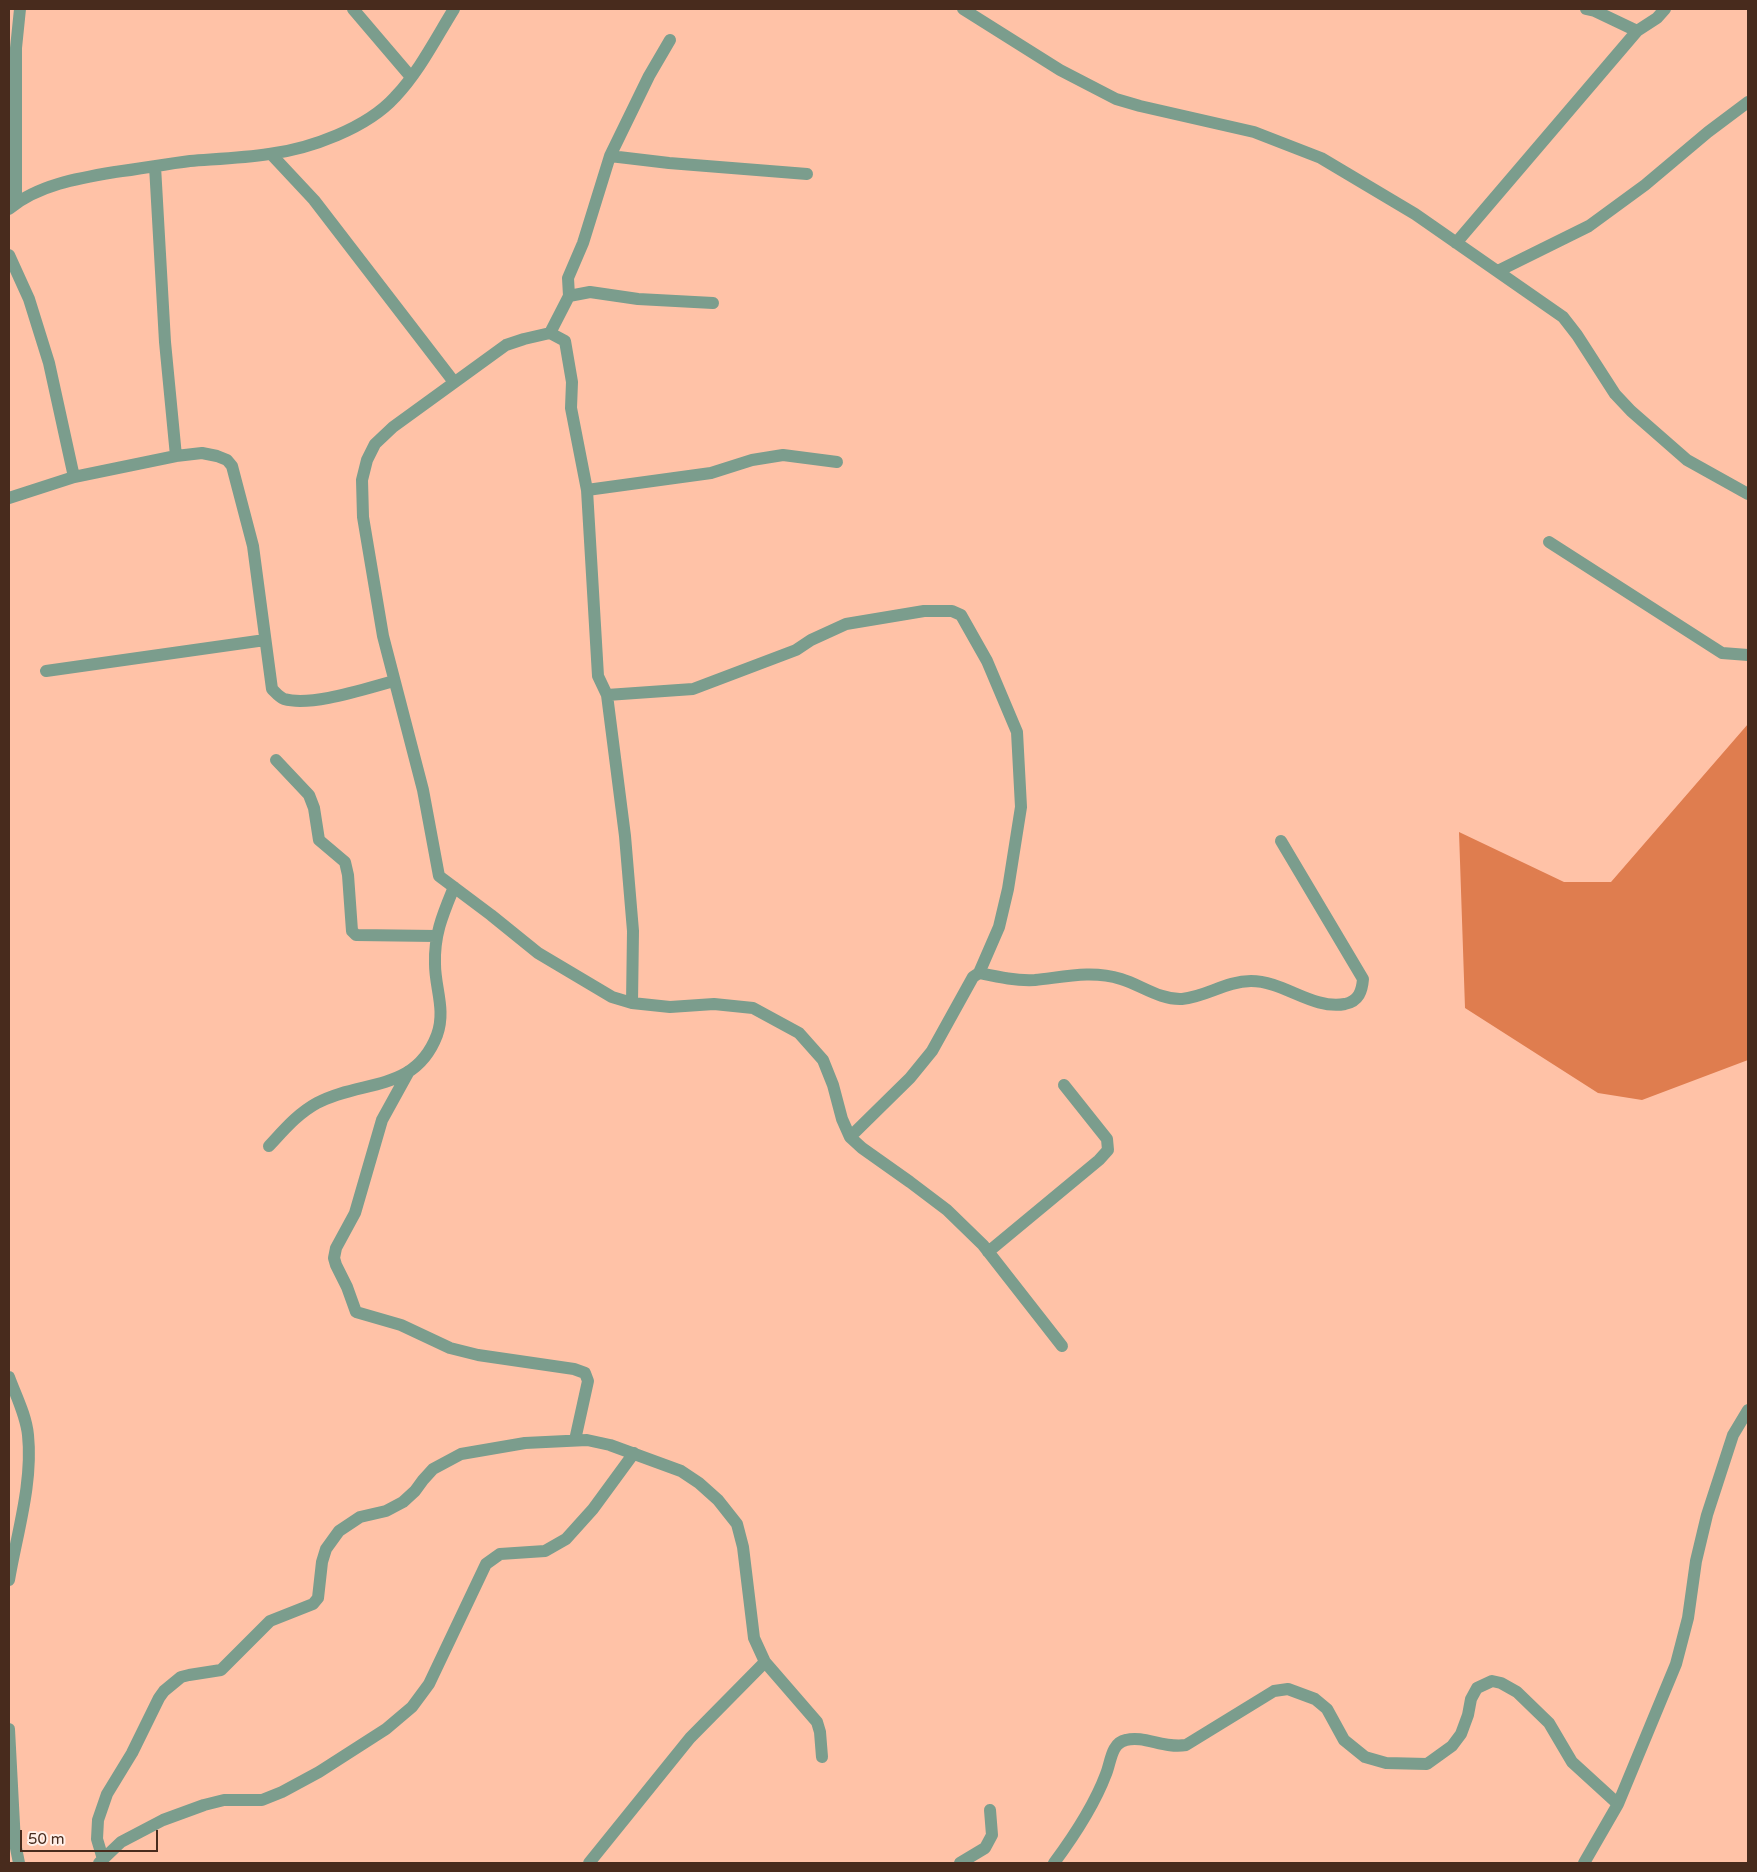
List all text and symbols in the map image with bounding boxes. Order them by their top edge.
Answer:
scale bar [22,1820,160,1852]
text: 50 m [28,1830,65,1848]

